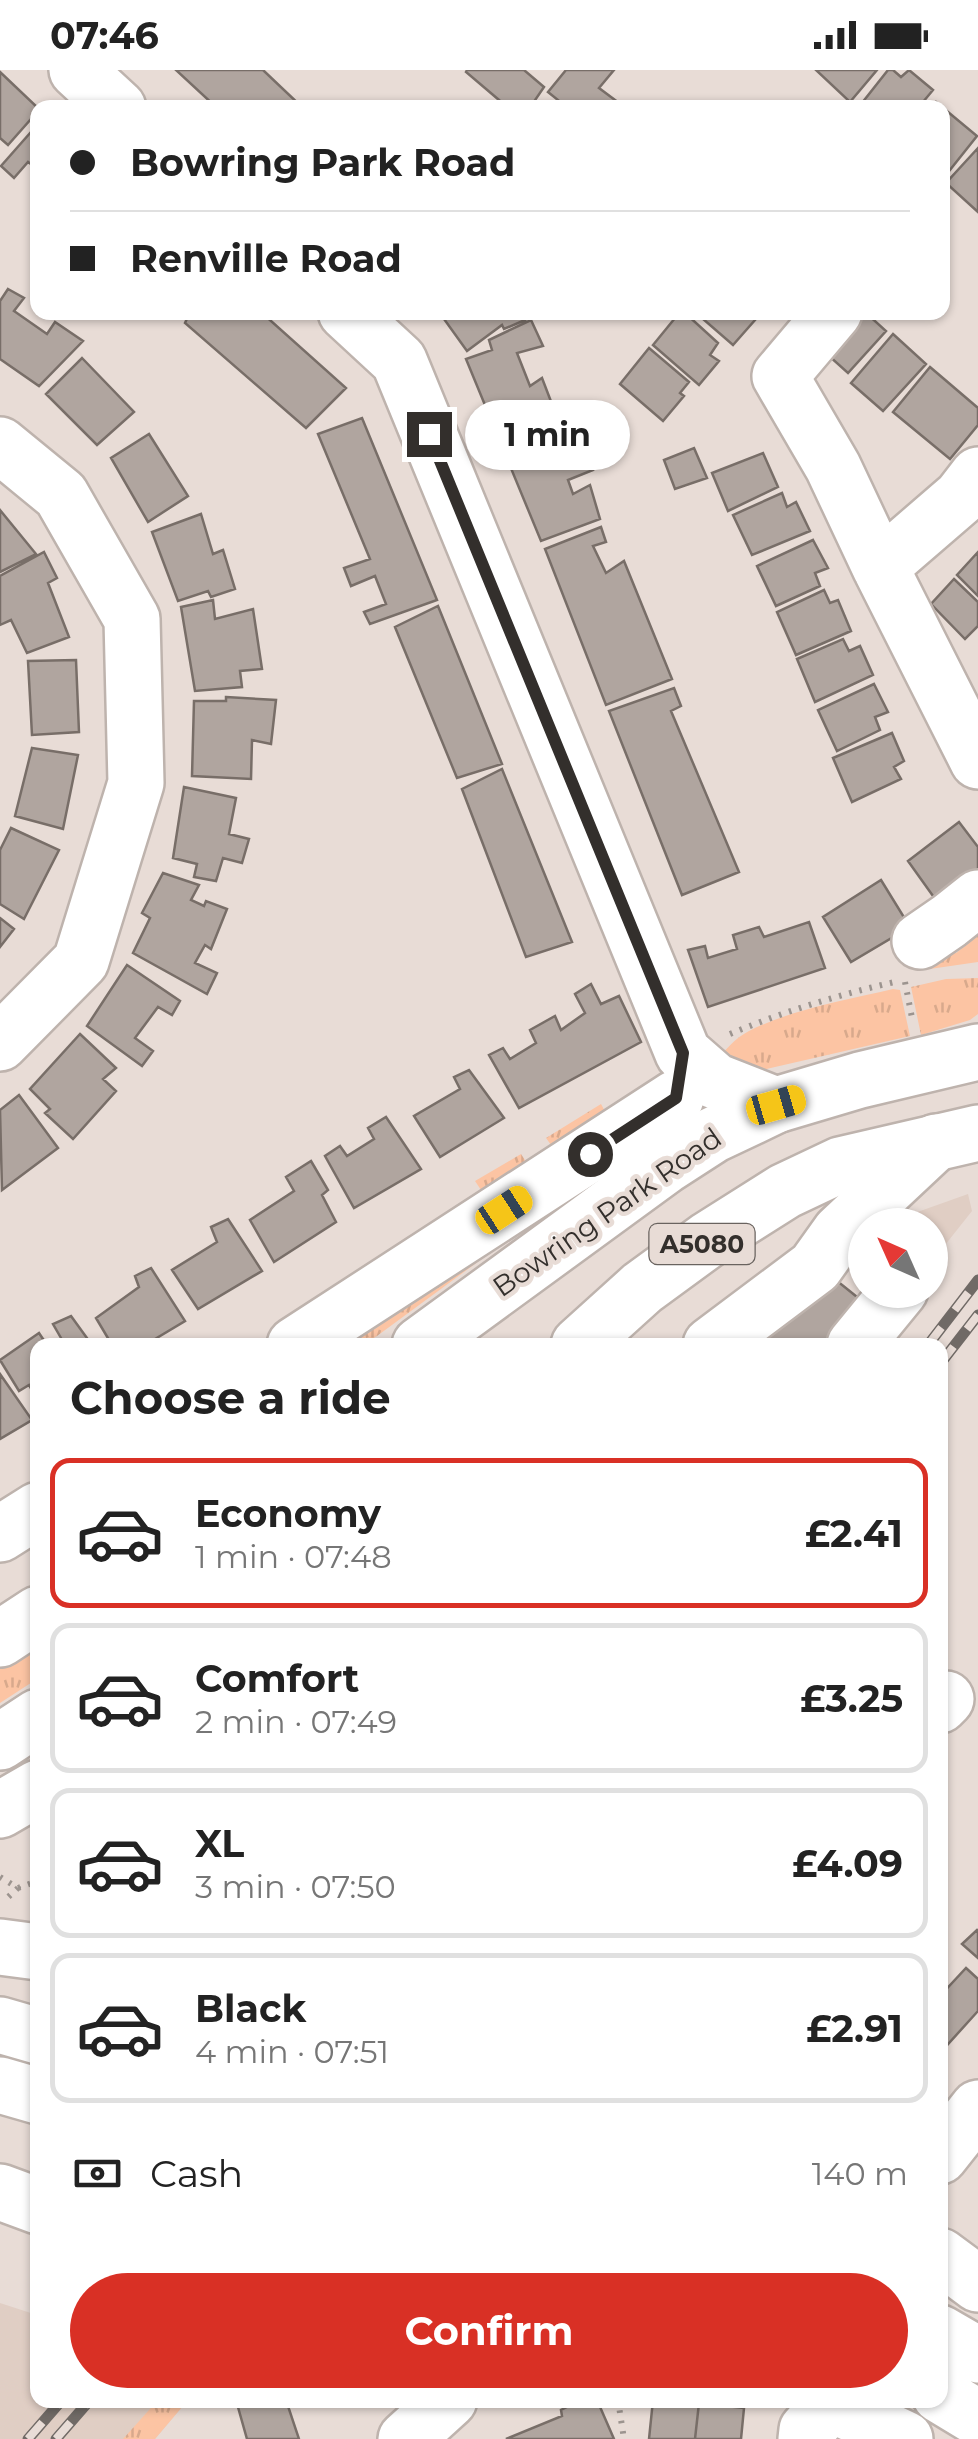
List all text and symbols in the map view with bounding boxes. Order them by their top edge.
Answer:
text: 07:46 [50,12,159,59]
text: Bowring Park Road [130,139,515,186]
text: Renville Road [130,235,402,282]
callout: 1 min [464,399,629,469]
route end [407,412,452,457]
text: 1 min [504,415,591,454]
car [743,1082,809,1128]
street label: Bowring Park Road [486,1120,728,1304]
route start [568,1132,613,1177]
car [471,1181,537,1239]
north arrow [848,1208,948,1308]
map controls [848,1208,948,1308]
road number: A5080 [650,1224,754,1264]
text: Choose a ride [70,1370,391,1425]
icon: car [75,1488,165,1578]
text: Economy [195,1490,381,1537]
text: £2.41 [805,1510,903,1557]
text: 1 min · 07:48 [195,1537,392,1576]
icon: car [75,1653,165,1743]
text: Comfort [195,1655,359,1702]
text: £3.25 [800,1675,903,1722]
text: 2 min · 07:49 [195,1702,397,1741]
icon: car [75,1818,165,1908]
text: XL [195,1820,244,1867]
text: £4.09 [792,1840,903,1887]
text: 3 min · 07:50 [195,1867,396,1906]
icon: car [75,1983,165,2073]
text: Black [195,1985,306,2032]
text: £2.91 [806,2005,903,2052]
text: 4 min · 07:51 [195,2032,389,2071]
icon: cash [70,2146,125,2201]
text: Cash [150,2150,243,2197]
text: 140 m [812,2154,908,2193]
button: Confirm [70,2273,908,2388]

